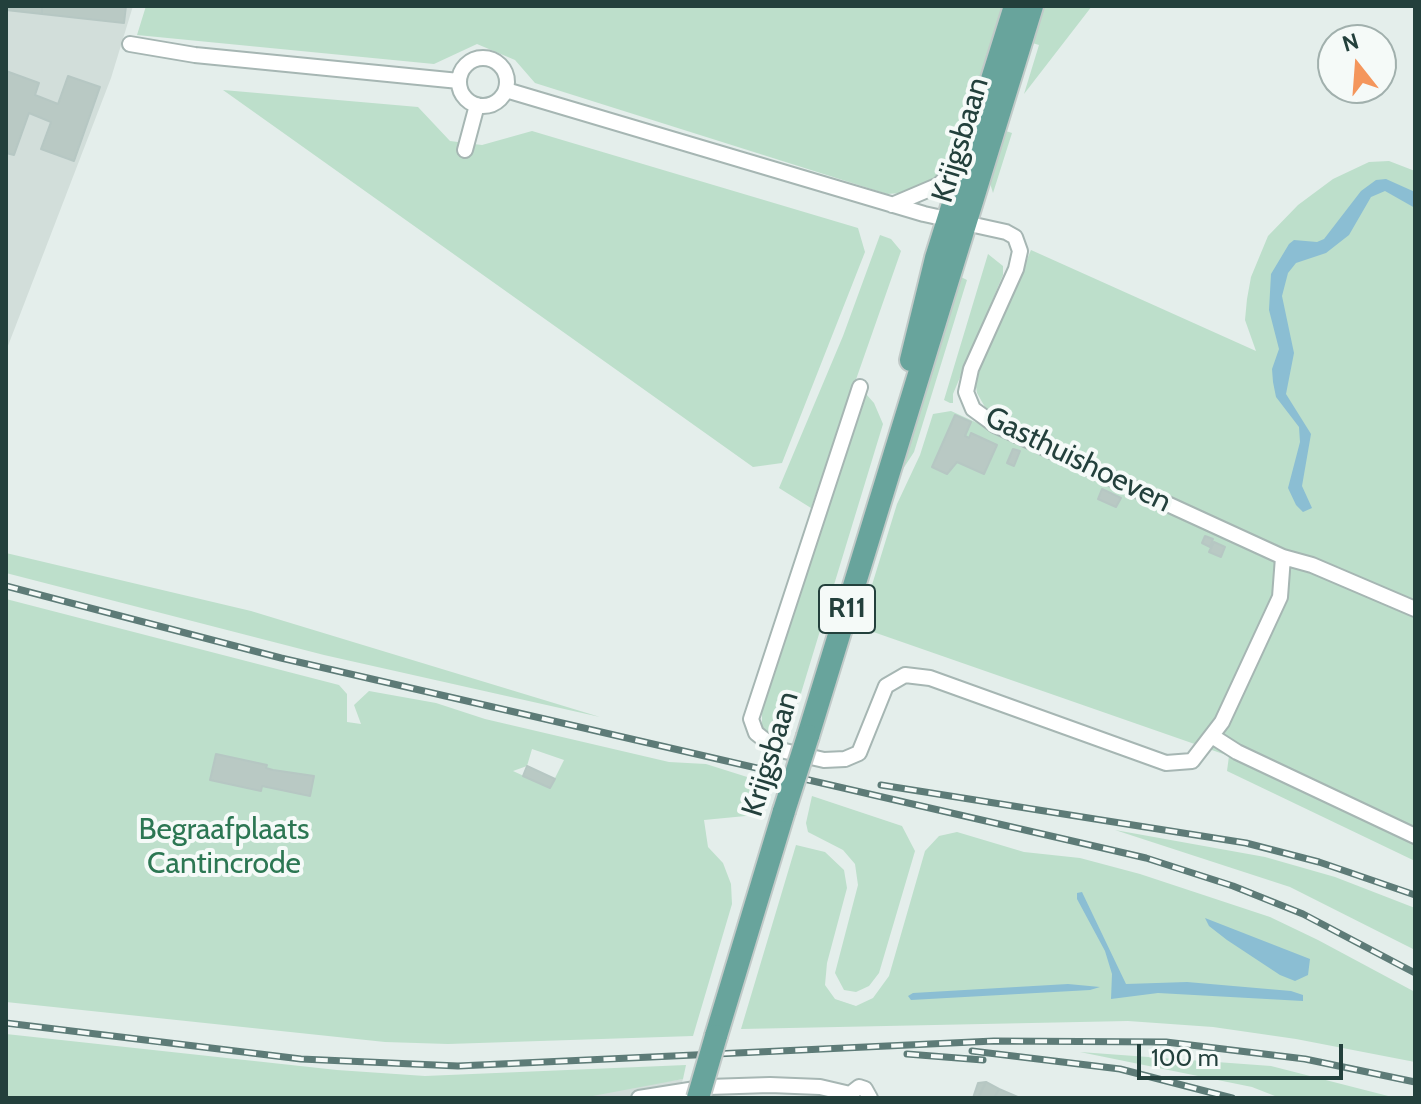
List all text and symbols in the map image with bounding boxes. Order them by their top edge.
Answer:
north arrow [1317,24,1397,104]
text: N [1339,27,1362,58]
street label: Krijgsbaan [925,73,997,207]
street label: Gasthuishoeven [979,399,1177,521]
road number: R11 [819,585,875,633]
street label: Krijgsbaan [735,687,807,821]
park label: Begraafplaats Cantincrode [139,812,309,882]
scale bar [1141,1028,1347,1078]
text: 100 m [1151,1043,1219,1072]

